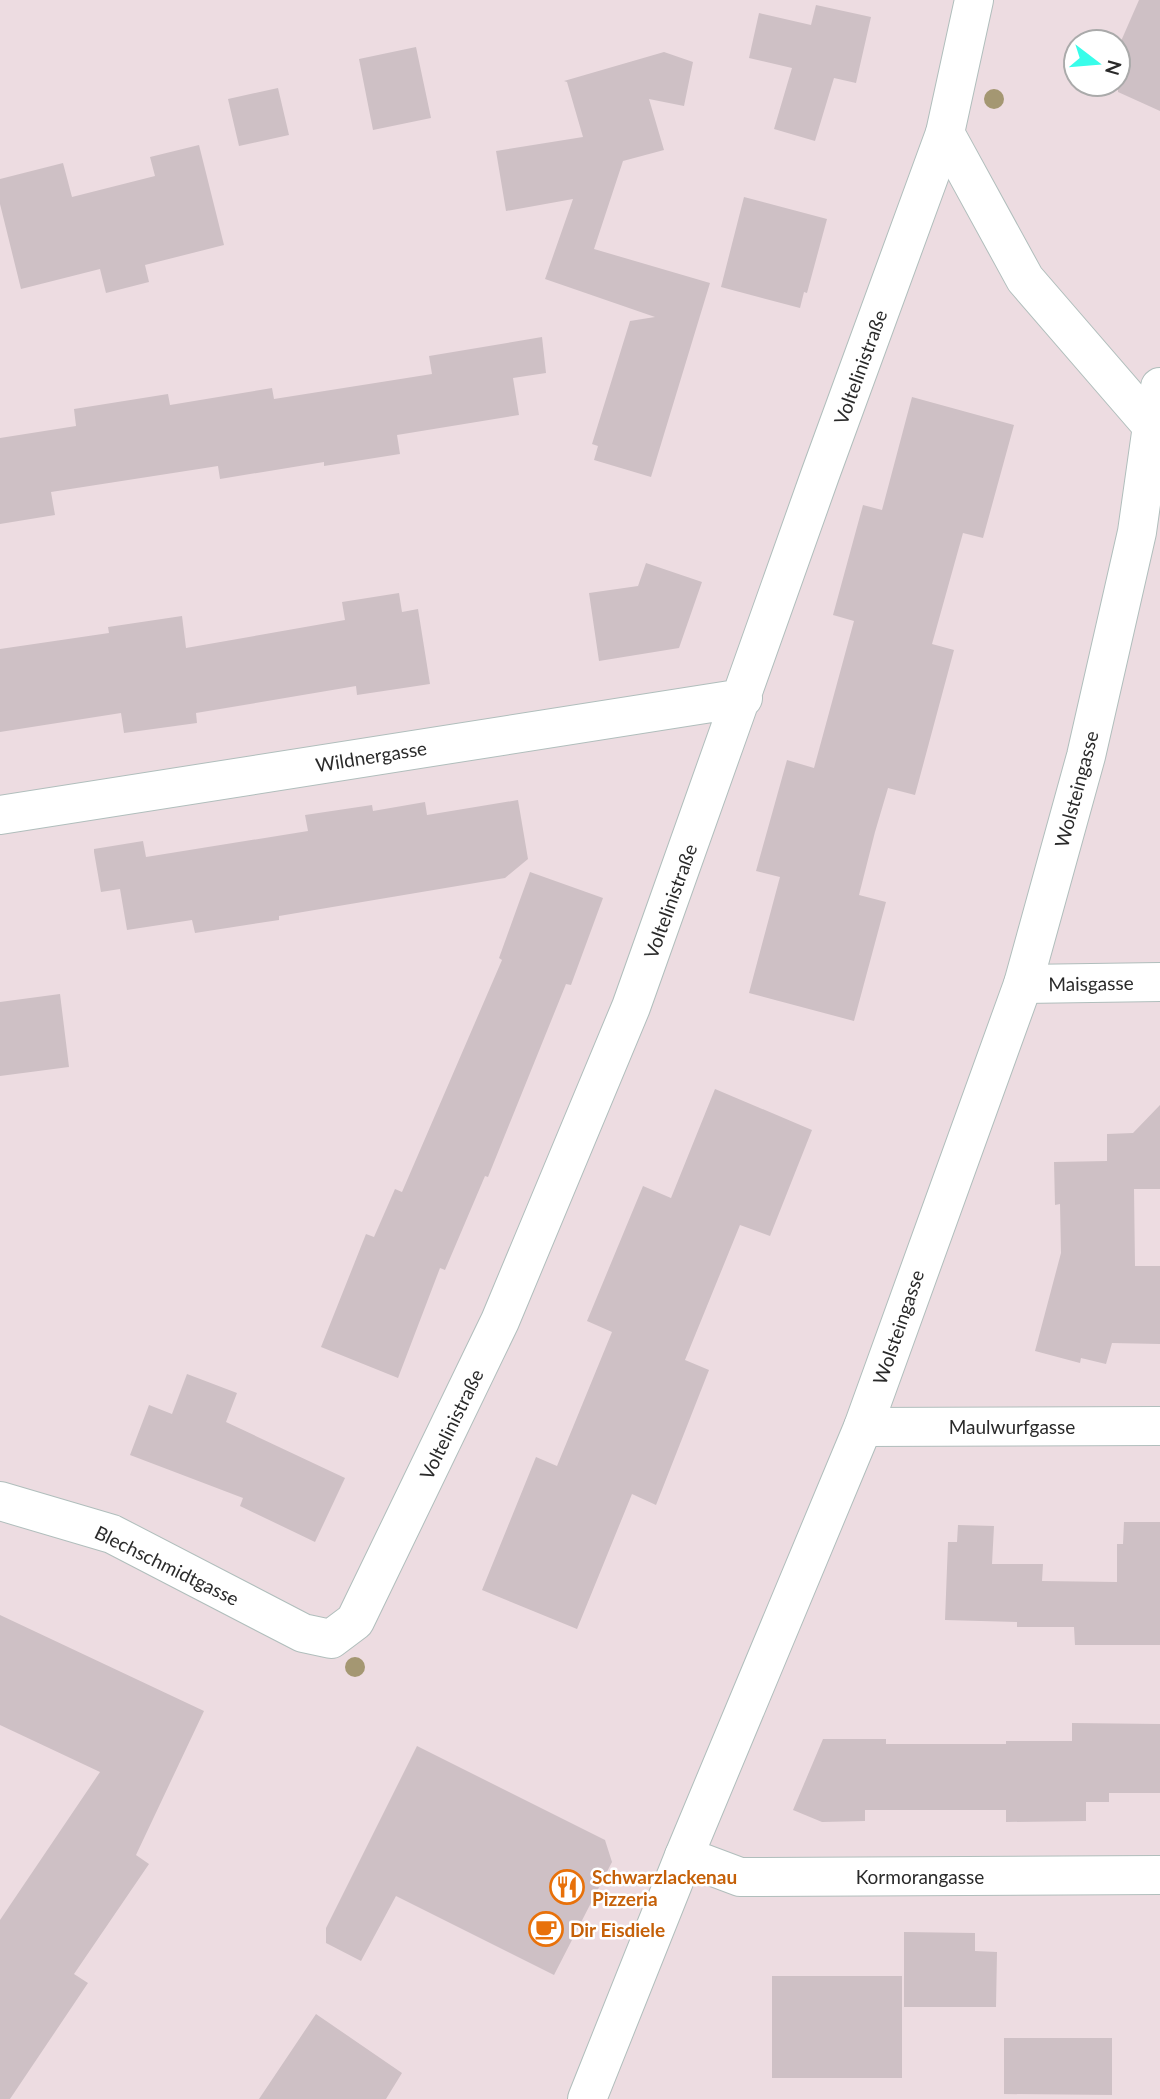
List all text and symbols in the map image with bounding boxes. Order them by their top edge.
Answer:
north arrow [1062,28,1132,98]
text: N [1101,58,1127,78]
street label: Voltelinistraße [829,307,891,427]
street label: Wolsteingasse [1049,728,1103,850]
street label: Wildnergasse [314,736,428,776]
street label: Voltelinistraße [639,841,701,961]
street label: Maisgasse [1048,971,1134,995]
street label: Wolsteingasse [868,1267,928,1387]
street label: Voltelinistraße [414,1365,488,1483]
street label: Maulwurfgasse [949,1415,1075,1438]
street label: Blechschmidtgasse [91,1520,243,1610]
place label: Schwarzlackenau Pizzeria [592,1865,737,1910]
street label: Kormorangasse [856,1865,984,1888]
restaurant icon: Schwarzlackenau Pizzeria [548,1868,586,1906]
cafe icon: Dir Eisdiele [527,1910,565,1948]
place label: Dir Eisdiele [570,1918,665,1941]

